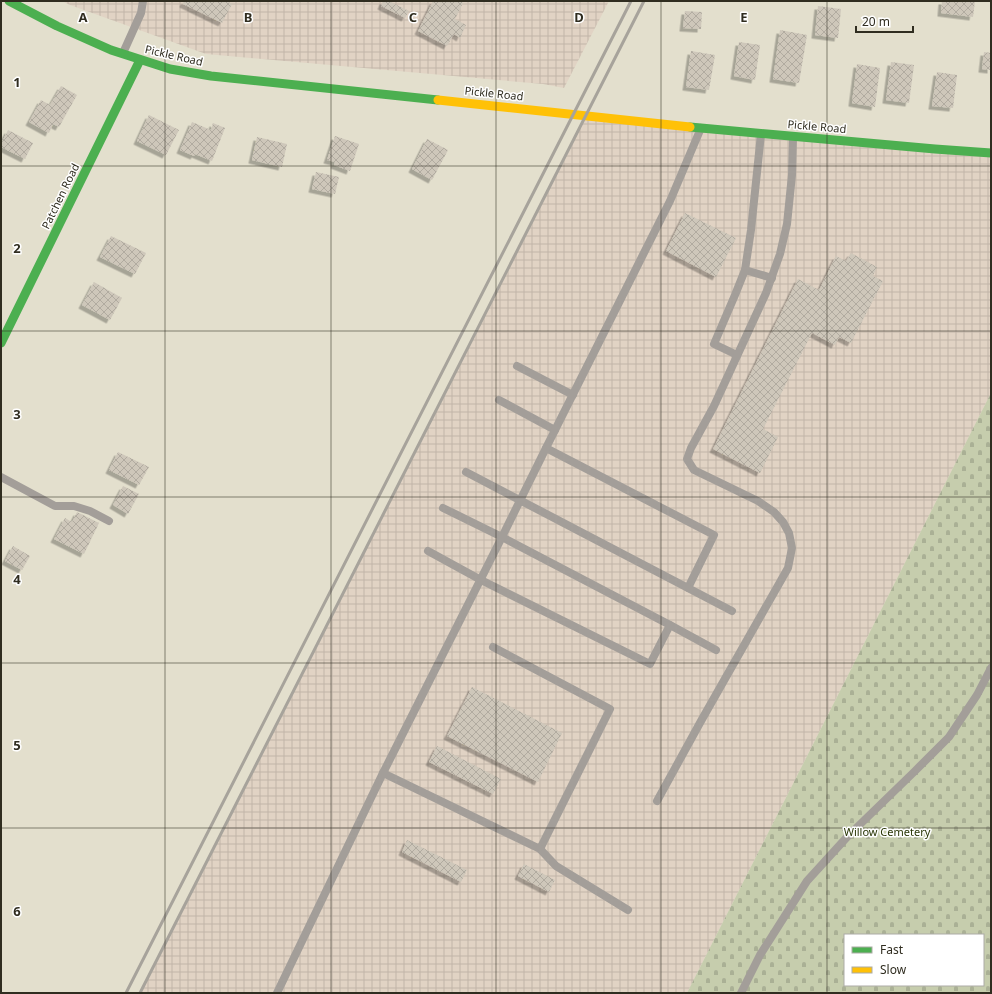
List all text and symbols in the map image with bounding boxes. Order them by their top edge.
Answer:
text: A [79,8,88,26]
text: B [244,8,252,26]
text: C [409,8,417,26]
text: D [574,8,584,26]
text: E [740,8,748,26]
scale bar [856,8,913,34]
text: 20 m [862,13,890,30]
street label: Pickle Road [144,41,204,69]
text: 1 [13,73,21,91]
street label: Pickle Road [464,82,524,104]
street label: Pickle Road [787,116,847,136]
street label: Patchen Road [38,161,82,231]
text: 2 [13,239,21,257]
text: 3 [13,405,21,423]
text: 4 [13,570,21,588]
text: 5 [13,736,21,754]
park label: Willow Cemetery [844,824,931,839]
text: 6 [13,902,21,920]
legend [844,934,984,986]
text: Fast [880,941,904,958]
text: Slow [880,961,907,978]

